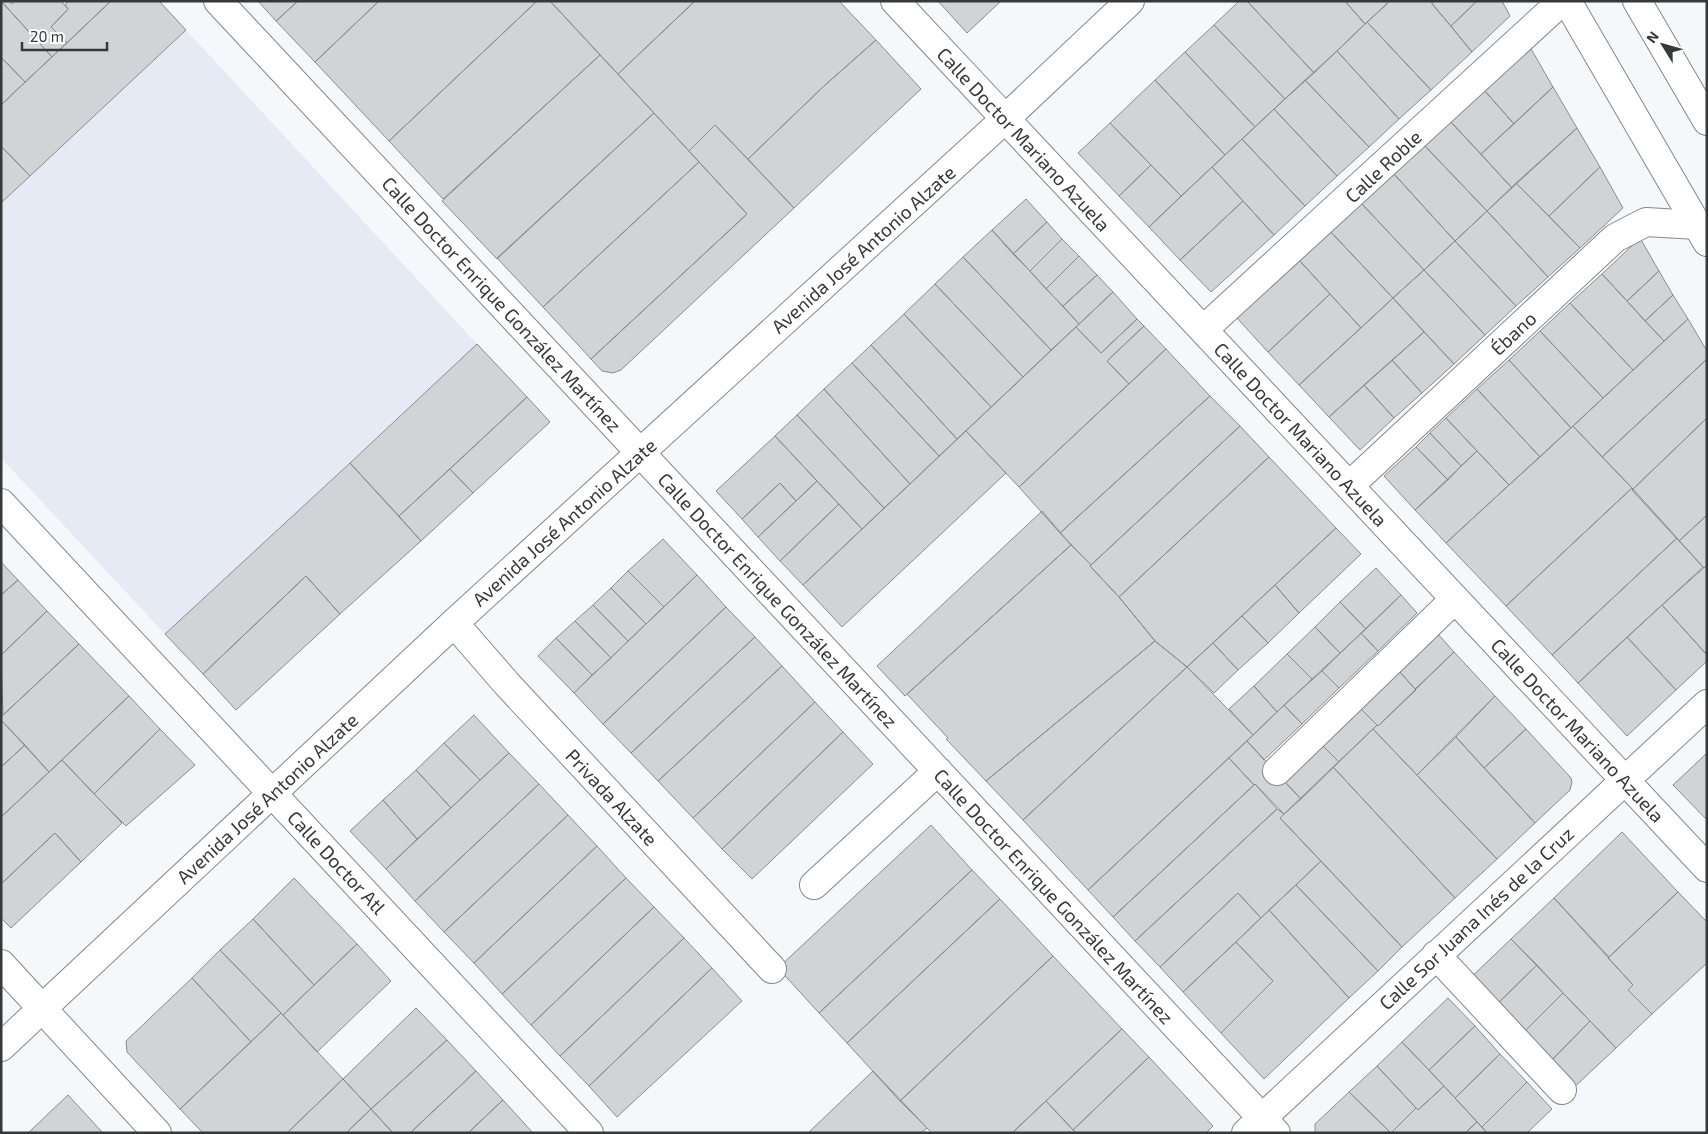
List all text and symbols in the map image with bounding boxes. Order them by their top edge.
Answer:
scale bar [22,20,108,52]
north arrow [1638,20,1688,70]
text: 20 m [30,27,64,45]
text: N [1642,28,1662,46]
street label: Calle Doctor Mariano Azuela [933,42,1115,236]
street label: Calle Roble [1340,125,1426,207]
street label: Avenida José Antonio Alzate [766,160,960,338]
street label: Calle Doctor Enrique González Martínez [377,172,627,436]
street label: Ébano [1486,306,1540,360]
street label: Calle Doctor Mariano Azuela [1210,337,1392,531]
street label: Avenida José Antonio Alzate [467,433,661,611]
street label: Calle Doctor Enrique González Martínez [653,468,903,732]
street label: Calle Doctor Mariano Azuela [1487,633,1669,827]
street label: Avenida José Antonio Alzate [172,708,362,888]
street label: Privada Alzate [561,744,663,850]
street label: Calle Doctor Enrique González Martínez [929,764,1179,1028]
street label: Calle Doctor Atl [283,805,391,919]
street label: Calle Sor Juana Inés de la Cruz [1374,822,1578,1014]

